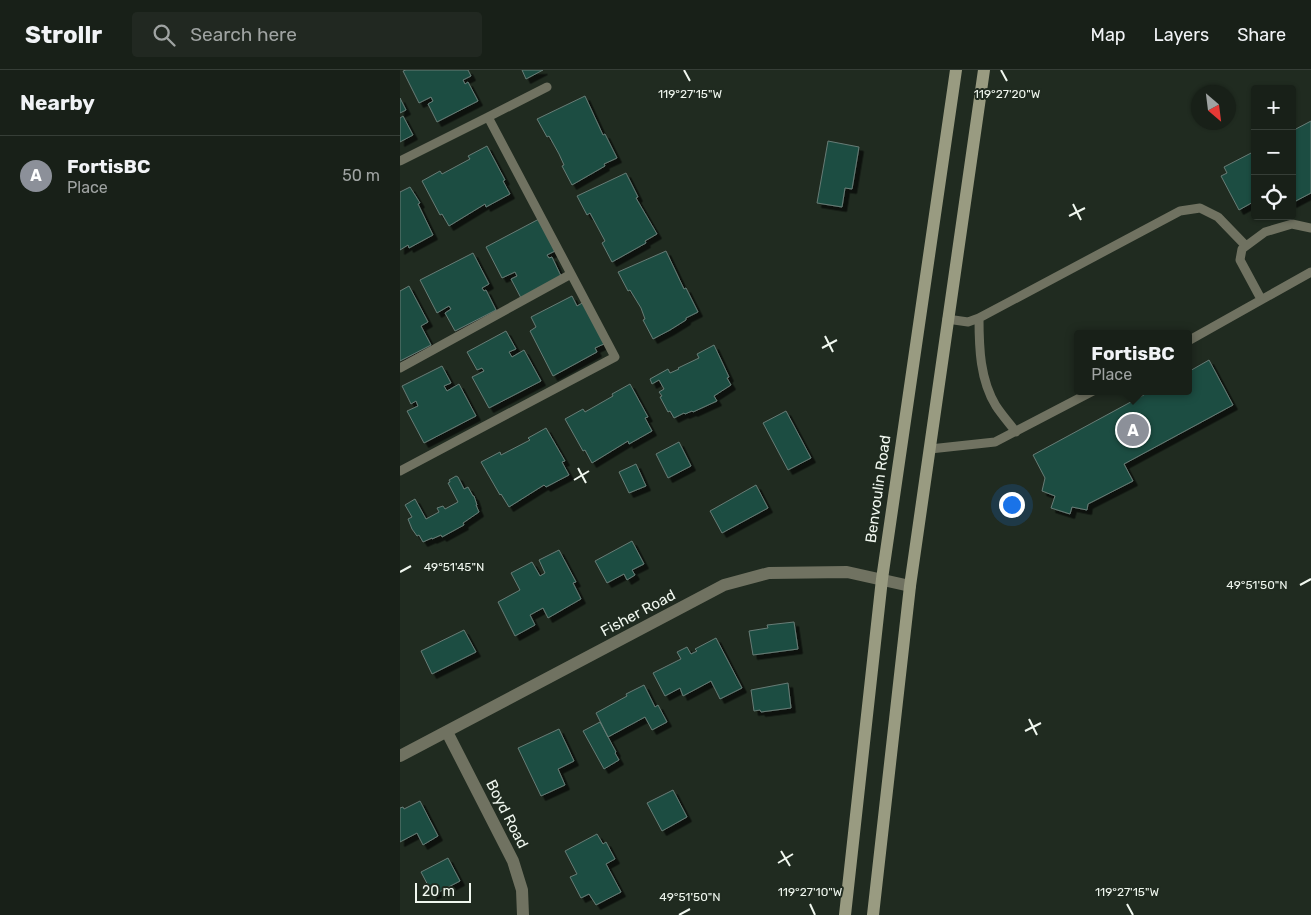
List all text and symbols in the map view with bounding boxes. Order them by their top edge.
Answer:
search box [132,12,482,57]
text: Strollr [25,21,102,49]
icon: search [150,21,178,49]
text: Search here [190,23,297,46]
text: Map [1091,24,1126,46]
text: Layers [1154,24,1209,46]
text: Share [1237,24,1286,46]
north arrow [1191,85,1236,130]
map controls [1251,85,1296,220]
button: + [1251,85,1296,130]
text: 119°27'15"W [658,87,722,101]
text: 119°27'20"W [974,87,1041,101]
text: Nearby [20,90,95,115]
button: − [1251,130,1296,175]
text: FortisBC [67,155,150,178]
text: A [30,166,42,185]
text: 50 m [342,166,380,185]
button: locate [1251,175,1296,220]
text: Place [67,178,108,197]
popup [1074,330,1192,395]
text: FortisBC [1091,342,1175,365]
text: Place [1091,365,1132,384]
pin: A [1117,411,1149,449]
street label: Benvoulin Road [862,434,894,544]
your location [999,492,1025,518]
text: 49°51'45"N [424,560,484,574]
text: 49°51'50"N [1226,578,1288,592]
street label: Fisher Road [597,586,679,640]
street label: Boyd Road [482,777,532,851]
scale bar [415,880,471,903]
text: 20 m [422,883,455,900]
text: 119°27'10"W [778,885,843,899]
text: 119°27'15"W [1095,885,1159,899]
text: 49°51'50"N [659,890,721,904]

